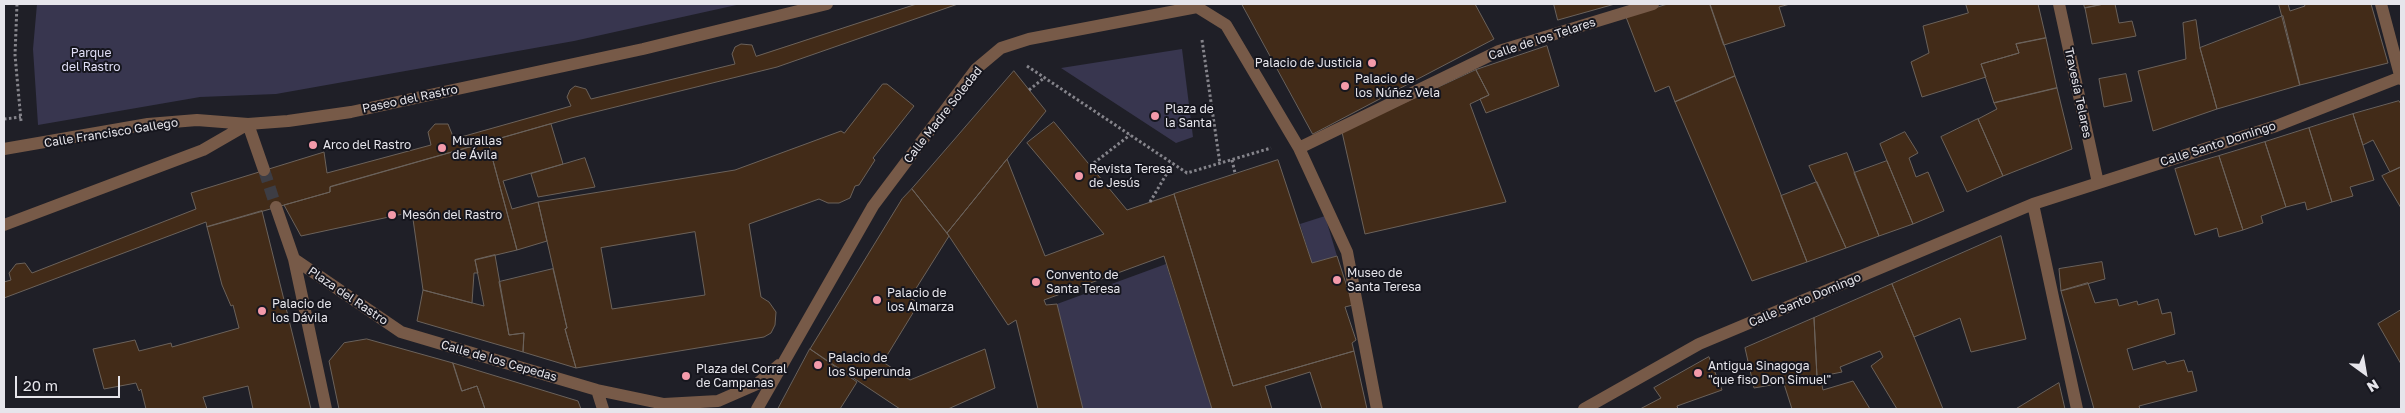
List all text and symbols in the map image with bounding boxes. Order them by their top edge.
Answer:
street label: Calle de los Telares [1487,15,1597,63]
park label: Parque del Rastro [62,46,120,74]
street label: Travesía Telares [2061,46,2095,140]
place label: Palacio de Justicia [1255,56,1362,70]
marker: Palacio de Justicia [1366,57,1378,69]
street label: Calle Madre Soledad [901,64,985,166]
place label: Palacio de los Núñez Vela [1355,72,1440,100]
marker: Palacio de los Núñez Vela [1339,80,1351,92]
street label: Paseo del Rastro [361,82,459,116]
place label: Plaza de la Santa [1165,102,1214,130]
marker: Plaza de la Santa [1149,110,1161,122]
street label: Calle Francisco Gallego [43,115,179,151]
street label: Calle Santo Domingo [2158,119,2278,169]
place label: Murallas de Ávila [452,134,502,162]
place label: Arco del Rastro [323,138,411,152]
marker: Arco del Rastro [307,139,319,151]
marker: Murallas de Ávila [436,142,448,154]
place label: Revista Teresa de Jesús [1089,162,1173,190]
marker: Revista Teresa de Jesús [1073,170,1085,182]
place label: Mesón del Rastro [402,208,502,222]
marker: Mesón del Rastro [386,209,398,221]
street label: Plaza del Rastro [305,264,391,328]
place label: Museo de Santa Teresa [1347,266,1421,294]
place label: Convento de Santa Teresa [1046,268,1120,296]
street label: Calle Santo Domingo [1747,270,1863,330]
marker: Museo de Santa Teresa [1331,274,1343,286]
marker: Convento de Santa Teresa [1030,276,1042,288]
place label: Palacio de los Almarza [887,286,954,314]
marker: Palacio de los Almarza [871,294,883,306]
place label: Palacio de los Dávila [272,297,331,325]
marker: Palacio de los Dávila [256,305,268,317]
street label: Calle de los Cepedas [439,338,559,384]
north arrow [2340,348,2390,398]
place label: Palacio de los Superunda [828,351,911,379]
marker: Palacio de los Superunda [812,359,824,371]
place label: Antigua Sinagoga "que fiso Don Simuel" [1708,359,1831,387]
place label: Plaza del Corral de Campanas [696,362,787,390]
scale bar [18,366,122,398]
marker: Antigua Sinagoga "que fiso Don Simuel" [1692,367,1704,379]
marker: Plaza del Corral de Campanas [680,370,692,382]
text: 20 m [23,376,58,394]
text: N [2364,376,2382,396]

